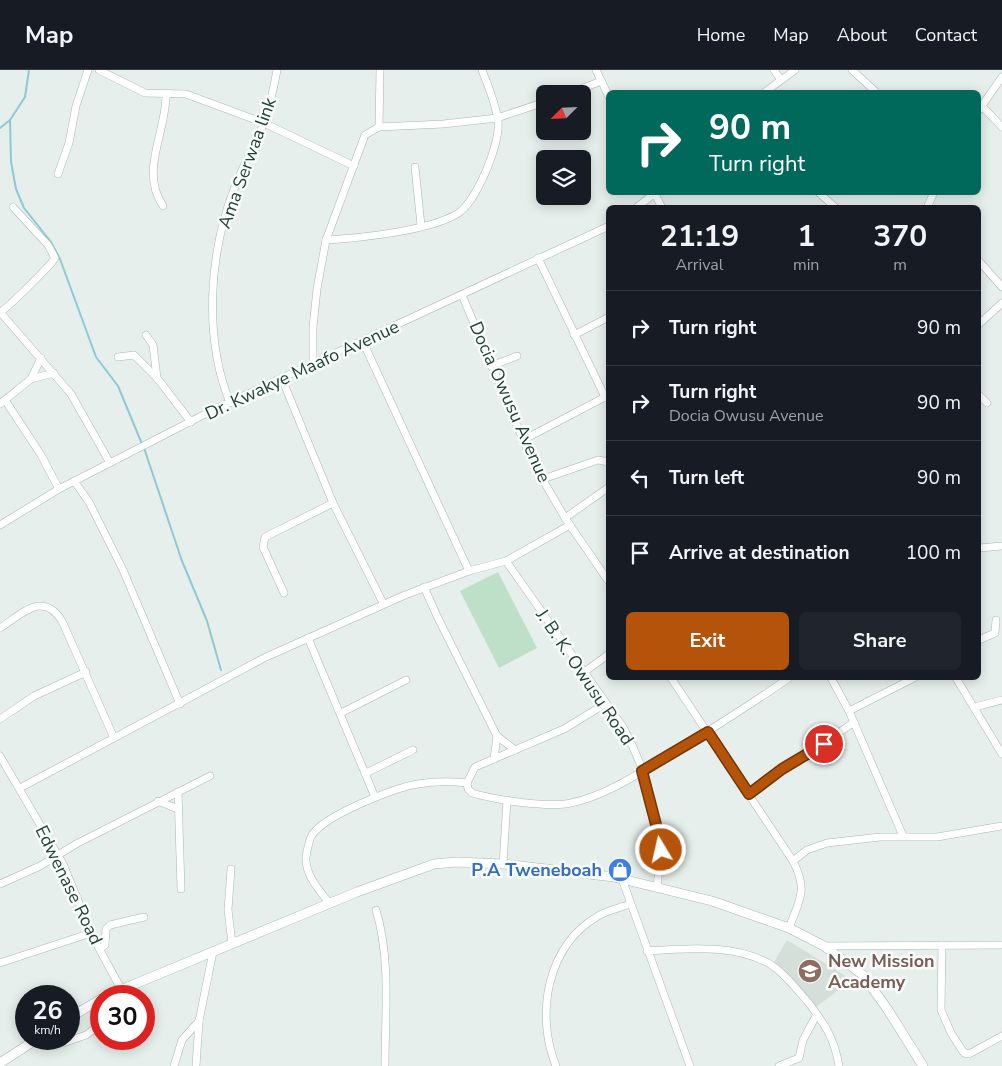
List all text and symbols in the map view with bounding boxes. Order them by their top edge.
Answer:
text: Map [25,19,73,51]
text: Home [697,23,745,47]
text: Map [773,23,809,47]
text: About [837,23,887,47]
text: Contact [915,23,977,47]
north arrow [536,85,591,140]
map controls [536,85,591,205]
street label: Ama Serwaa link [212,93,282,232]
text: 90 m [709,104,791,151]
icon: right [626,110,691,175]
text: Turn right [709,149,805,179]
button: layers [536,150,591,205]
text: 21:19 [660,216,739,257]
text: 1 [797,216,815,257]
text: 370 [873,216,927,257]
text: Arrival [675,254,724,276]
text: min [793,254,819,276]
text: m [893,254,907,276]
street label: Dr. Kwakye Maafo Avenue [201,314,403,426]
icon: right [626,314,654,342]
text: Turn right [669,315,756,341]
text: 90 m [917,315,961,341]
street label: Docia Owusu Avenue [464,318,556,486]
text: Turn right [669,379,756,405]
icon: right [626,389,654,417]
text: 90 m [917,390,961,416]
text: Docia Owusu Avenue [669,405,823,427]
icon: left [626,464,654,492]
text: Turn left [669,465,744,491]
text: 90 m [917,465,961,491]
icon: arrive [626,539,654,567]
text: Arrive at destination [669,540,850,566]
text: 100 m [906,540,961,566]
street label: J. B. K. Owusu Road [530,603,640,750]
button: Exit [626,612,789,670]
button: Share [799,612,961,670]
pin [803,723,845,765]
icon: arrive [810,730,838,758]
street label: Edwenase Road [30,821,108,949]
position arrow [634,823,686,875]
shop icon: P.A Tweneboah [607,857,633,883]
place label: P.A Tweneboah [471,858,602,882]
place label: New Mission Academy [828,949,935,994]
school or university icon: New Mission Academy [797,958,823,984]
speed limit sign: 30 [90,985,155,1050]
text: 26 [32,994,63,1028]
text: km/h [34,1022,61,1038]

